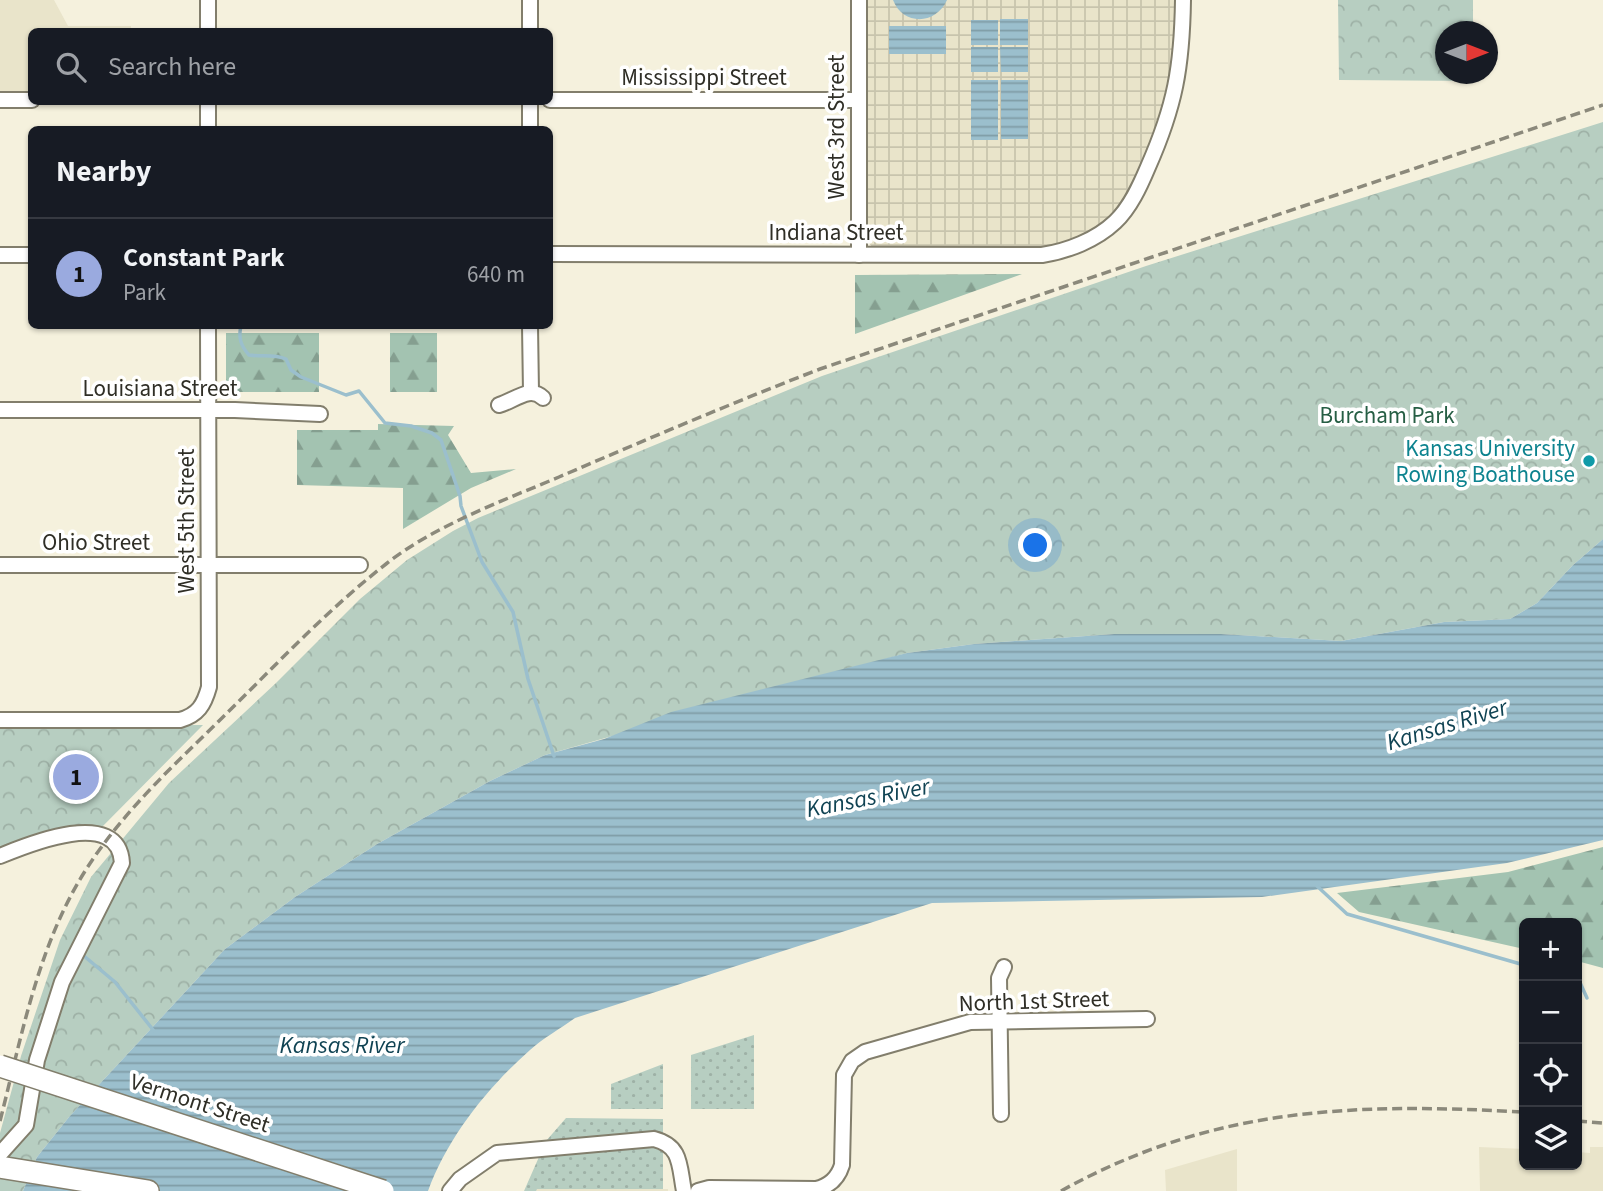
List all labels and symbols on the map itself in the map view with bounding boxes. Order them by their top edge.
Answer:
north arrow [1435,21,1498,84]
street label: West 3rd Street [820,54,853,200]
street label: Mississippi Street [621,61,787,94]
street label: Indiana Street [768,216,904,249]
street label: Louisiana Street [83,372,238,405]
park label: Burcham Park [1319,399,1455,432]
place label: Kansas University Rowing Boathouse [1396,432,1575,491]
street label: West 5th Street [170,448,203,593]
marker: Kansas University Rowing Boathouse [1581,453,1597,469]
street label: Ohio Street [42,526,150,559]
your location [1018,528,1052,562]
water label: Kansas River [1382,689,1514,760]
pin: 1 [53,751,99,803]
water label: Kansas River [803,769,934,827]
street label: North 1st Street [958,982,1110,1020]
water label: Kansas River [280,1028,406,1063]
street label: Vermont Street [126,1065,274,1141]

